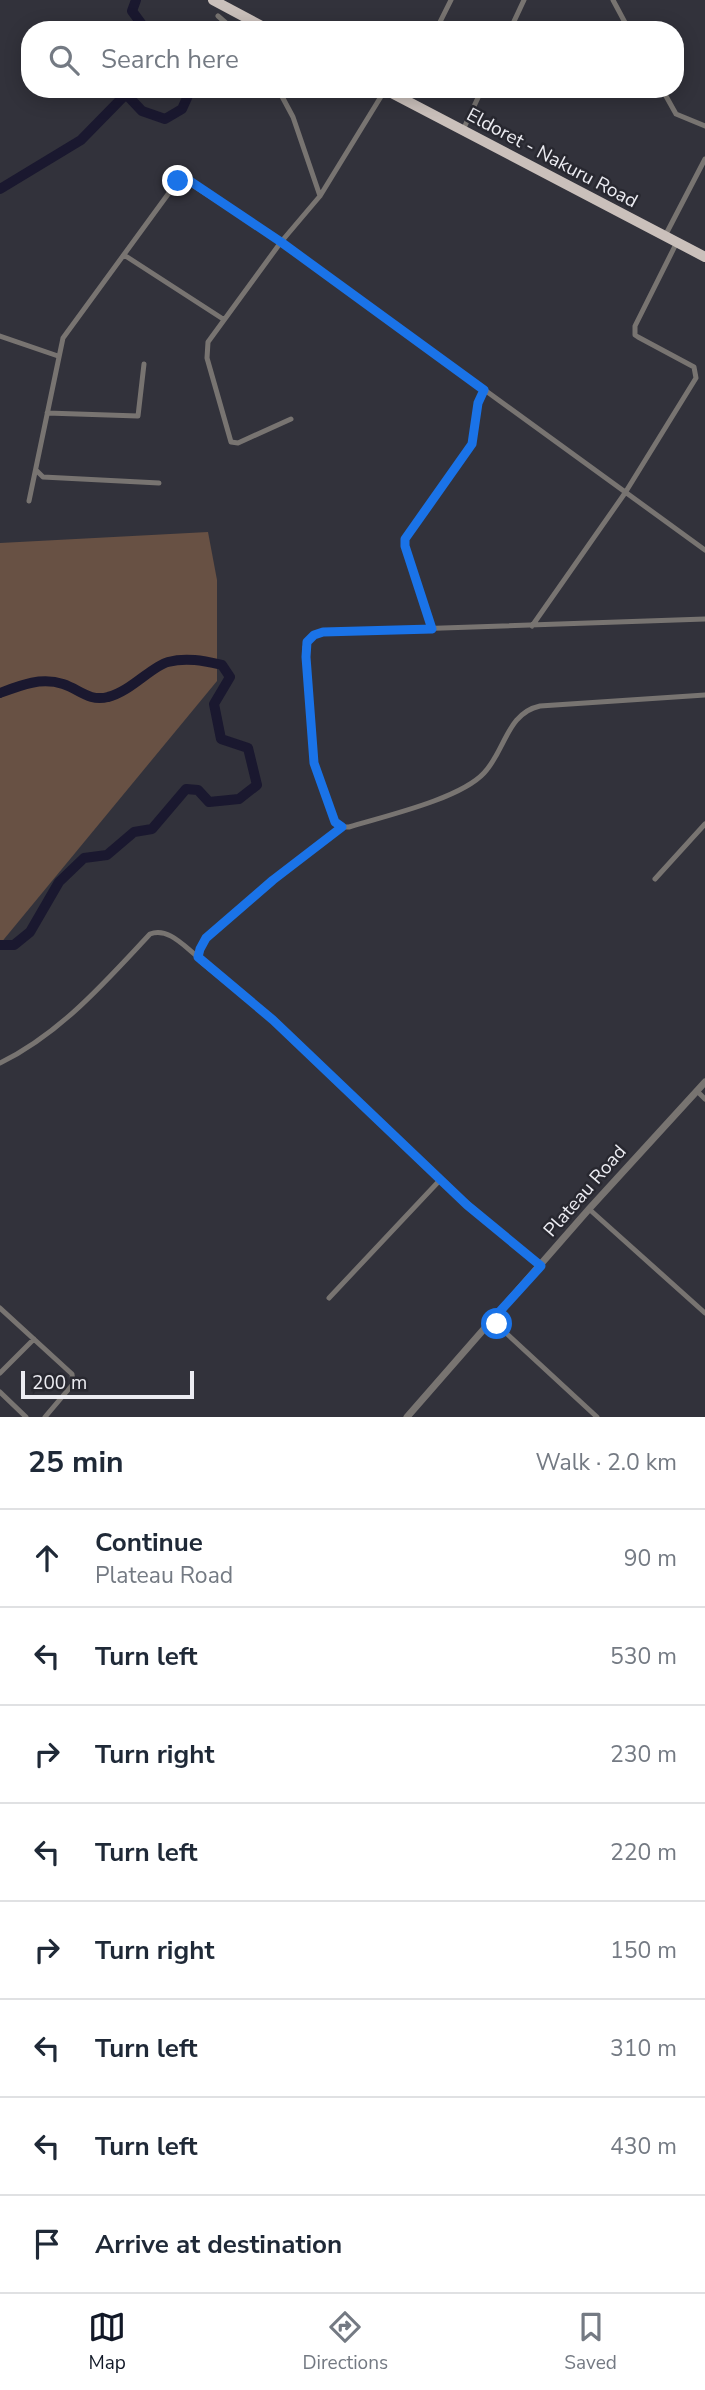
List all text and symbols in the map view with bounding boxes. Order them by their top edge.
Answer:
search box [21,21,684,98]
icon: search [45,41,83,79]
text: Search here [101,42,239,77]
street label: Eldoret - Nakuru Road [462,102,642,214]
route end [162,165,193,196]
street label: Plateau Road [538,1139,632,1243]
route start [481,1308,512,1339]
scale bar [21,1368,194,1400]
text: 200 m [32,1370,87,1396]
text: 25 min [28,1442,124,1483]
text: Walk · 2.0 km [535,1447,677,1478]
text: Continue [95,1525,203,1560]
icon: ahead [28,1539,66,1577]
text: 90 m [624,1543,677,1574]
text: Plateau Road [95,1560,233,1591]
icon: left [28,1637,66,1675]
text: Turn left [95,1639,198,1674]
text: 530 m [610,1641,677,1672]
icon: right [28,1735,66,1773]
text: Turn right [95,1737,214,1772]
text: 230 m [610,1739,677,1770]
icon: left [28,1833,66,1871]
text: Turn left [95,1835,198,1870]
text: 220 m [610,1837,677,1868]
icon: right [28,1931,66,1969]
text: Turn right [95,1933,214,1968]
text: 150 m [610,1935,677,1966]
icon: left [28,2029,66,2067]
text: Turn left [95,2031,198,2066]
text: 310 m [610,2033,677,2064]
icon: left [28,2127,66,2165]
text: Turn left [95,2129,198,2164]
text: 430 m [610,2131,677,2162]
icon: arrive [28,2225,66,2263]
text: Arrive at destination [95,2227,342,2262]
tab: Map [88,2308,126,2376]
tab: Directions [302,2308,388,2376]
tab: Saved [564,2308,617,2376]

